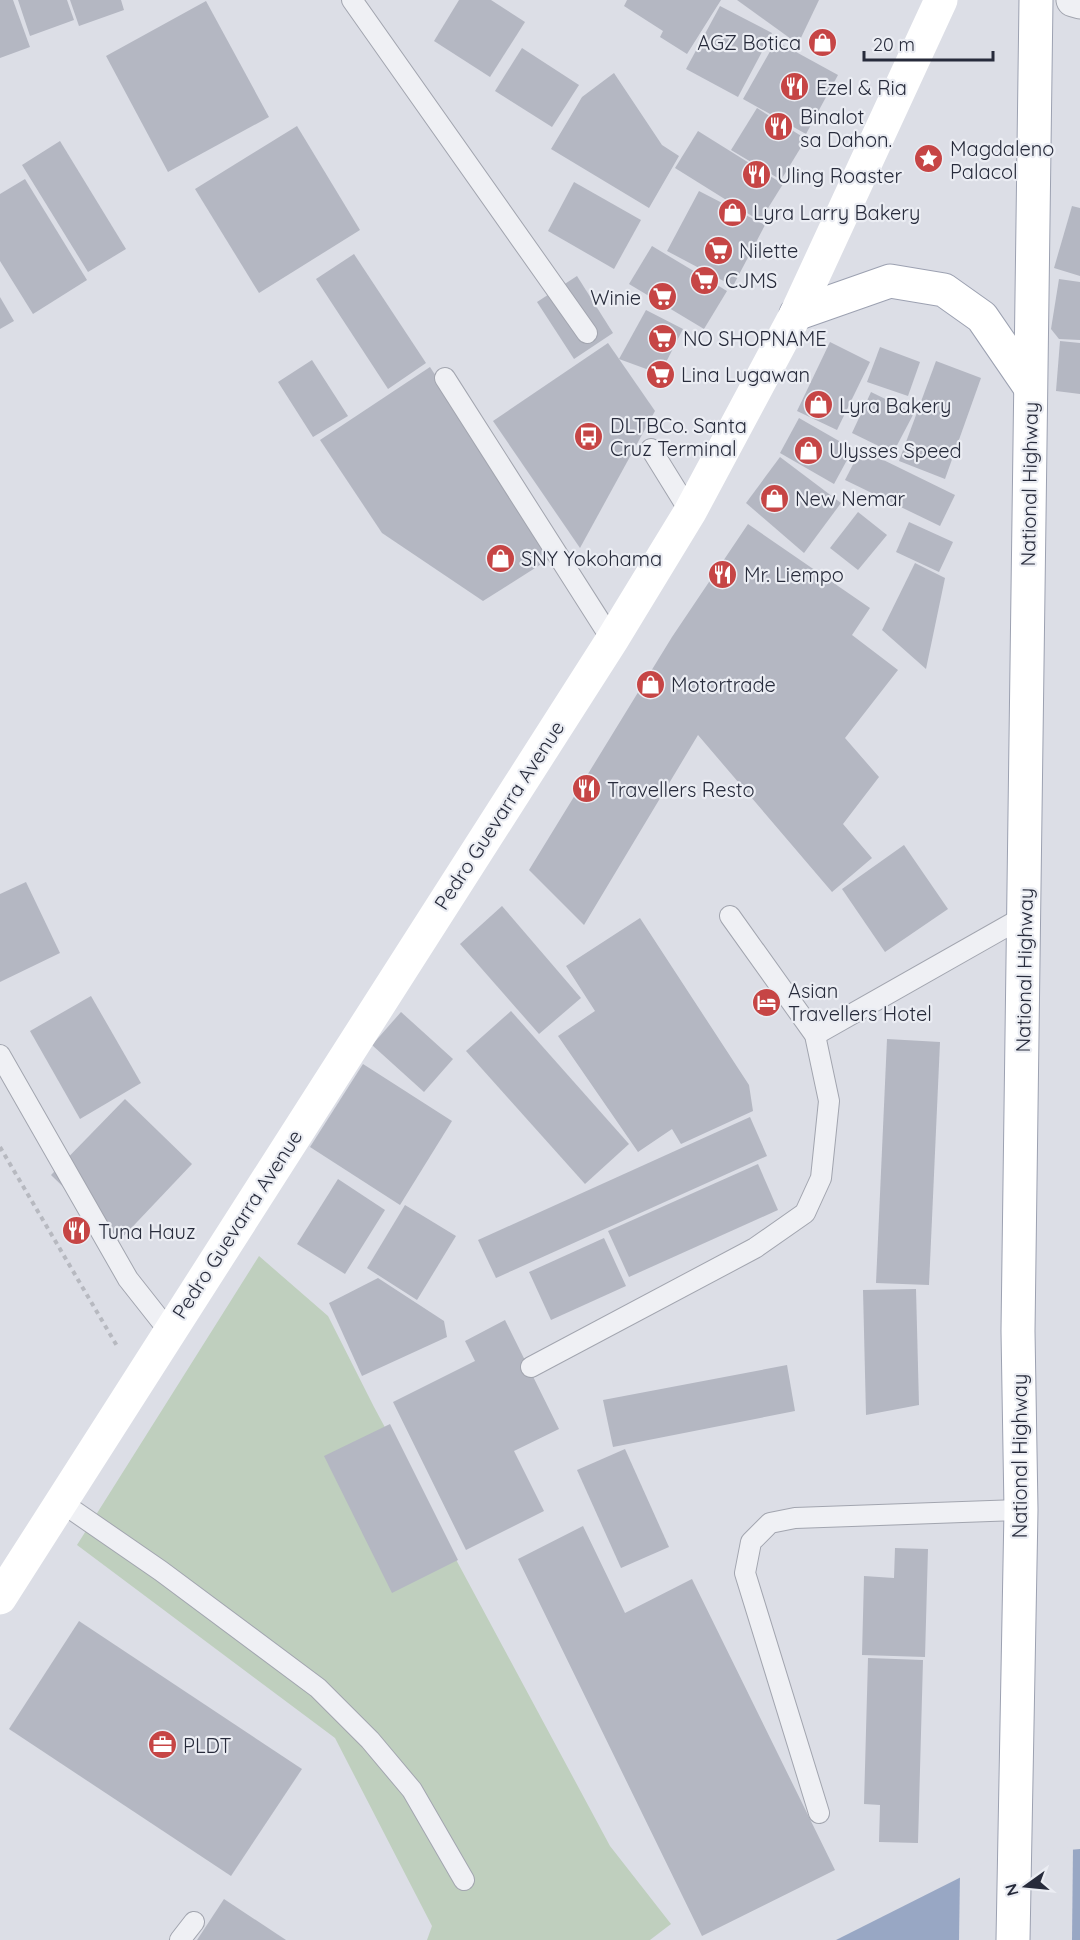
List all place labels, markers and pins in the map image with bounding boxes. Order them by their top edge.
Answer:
shop icon: AGZ Botica [806,26,838,58]
place label: AGZ Botica [697,30,801,55]
restaurant icon: Ezel & Ria [779,71,811,103]
place label: Ezel & Ria [816,75,907,100]
place label: Binalot sa Dahon. [800,104,892,152]
restaurant icon: Binalot sa Dahon. [763,111,795,143]
place label: Magdaleno Palacol [950,136,1054,184]
place icon: Magdaleno Palacol [913,143,945,175]
restaurant icon: Uling Roaster [740,159,772,191]
place label: Uling Roaster [777,163,902,188]
shop icon: Lyra Larry Bakery [716,196,748,228]
place label: Lyra Larry Bakery [753,200,920,225]
supermarket icon: Nilette [702,234,734,266]
place label: Nilette [739,238,798,263]
supermarket icon: CJMS [688,264,720,296]
place label: CJMS [725,268,777,293]
supermarket icon: Winie [646,281,678,313]
place label: Winie [590,285,641,310]
supermarket icon: NO SHOPNAME [646,322,678,354]
place label: NO SHOPNAME [683,326,827,351]
supermarket icon: Lina Lugawan [644,358,676,390]
place label: Lina Lugawan [681,362,810,387]
shop icon: Lyra Bakery [802,389,834,421]
place label: Lyra Bakery [839,393,951,418]
place label: DLTBCo. Santa Cruz Terminal [610,413,747,461]
bus stop icon: DLTBCo. Santa Cruz Terminal [573,421,605,453]
shop icon: Ulysses Speed [792,434,824,466]
place label: Ulysses Speed [829,438,962,463]
shop icon: New Nemar [758,482,790,514]
place label: New Nemar [795,486,906,511]
shop icon: SNY Yokohama [484,542,516,574]
place label: SNY Yokohama [521,546,662,571]
restaurant icon: Mr. Liempo [707,558,739,590]
place label: Mr. Liempo [744,562,844,587]
shop icon: Motortrade [634,668,666,700]
place label: Motortrade [671,672,776,697]
restaurant icon: Travellers Resto [570,773,602,805]
place label: Travellers Resto [607,777,755,802]
place label: Asian Travellers Hotel [788,978,932,1026]
hotel icon: Asian Travellers Hotel [751,986,783,1018]
restaurant icon: Tuna Hauz [61,1215,93,1247]
place label: Tuna Hauz [98,1219,195,1244]
office icon: PLDT [146,1729,178,1761]
place label: PLDT [183,1733,232,1758]

